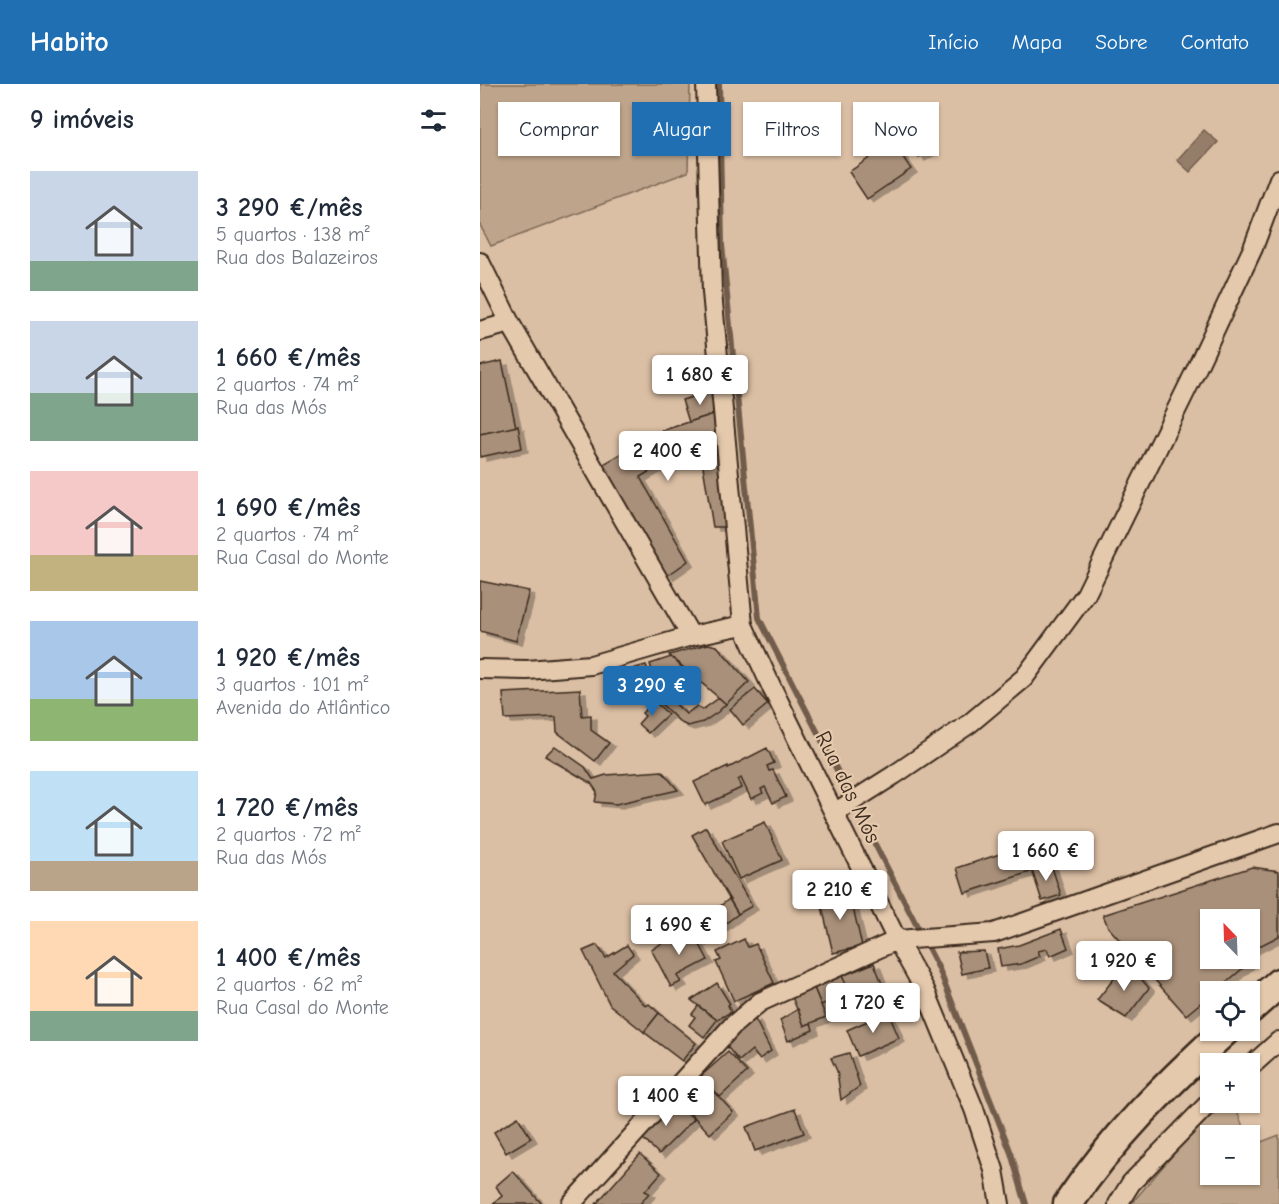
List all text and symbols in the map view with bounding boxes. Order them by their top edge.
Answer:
text: Habito [30,26,109,58]
text: Início [928,30,979,54]
text: Mapa [1012,30,1062,54]
text: Sobre [1095,30,1148,54]
text: Contato [1181,30,1249,54]
chip: Comprar [498,102,620,156]
chip: Alugar [632,102,731,156]
chip: Filtros [743,102,841,156]
chip: Novo [853,102,939,156]
icon: filters [417,104,450,137]
text: 9 imóveis [30,105,134,135]
text: 3 290 €/mês [216,193,363,223]
icon: home [78,195,150,267]
text: 5 quartos · 138 m² [216,223,370,246]
text: Rua dos Balazeiros [216,246,378,269]
text: 1 660 €/mês [216,343,361,373]
icon: home [78,345,150,417]
pin: 1 680 € [645,355,755,406]
text: 1 680 € [666,363,734,386]
text: 2 quartos · 74 m² [216,373,358,396]
text: Rua das Mós [216,396,327,419]
pin: 2 400 € [613,431,723,482]
text: 2 400 € [633,439,703,462]
text: 1 690 €/mês [216,493,361,523]
icon: home [78,495,150,567]
text: 2 quartos · 74 m² [216,523,358,546]
text: Rua Casal do Monte [216,546,389,569]
text: 1 920 €/mês [216,643,360,673]
icon: home [78,645,150,717]
pin: 3 290 € [597,666,707,717]
text: 3 quartos · 101 m² [216,673,369,696]
text: 3 290 € [617,674,687,697]
text: Avenida do Atlântico [216,696,390,719]
street label: Rua das Mós [810,727,886,847]
text: 1 720 €/mês [216,793,358,823]
icon: home [78,795,150,867]
text: 2 quartos · 72 m² [216,823,361,846]
pin: 1 660 € [991,831,1101,882]
text: 1 660 € [1012,839,1080,862]
text: Rua das Mós [216,846,327,869]
pin: 2 210 € [785,870,895,921]
text: 2 210 € [806,878,874,901]
pin: 1 690 € [624,905,734,956]
north arrow [1200,909,1260,969]
map controls [1200,909,1260,1185]
text: 1 690 € [645,913,713,936]
pin: 1 920 € [1069,941,1179,992]
text: 1 400 €/mês [216,943,360,973]
icon: home [78,945,150,1017]
text: 1 920 € [1090,949,1158,972]
text: 2 quartos · 62 m² [216,973,362,996]
button: locate [1200,981,1260,1041]
pin: 1 720 € [818,983,928,1034]
text: 1 720 € [840,991,906,1014]
text: Rua Casal do Monte [216,996,389,1019]
button: + [1200,1053,1260,1113]
pin: 1 400 € [611,1076,721,1127]
text: 1 400 € [632,1084,700,1107]
button: − [1200,1125,1260,1185]

